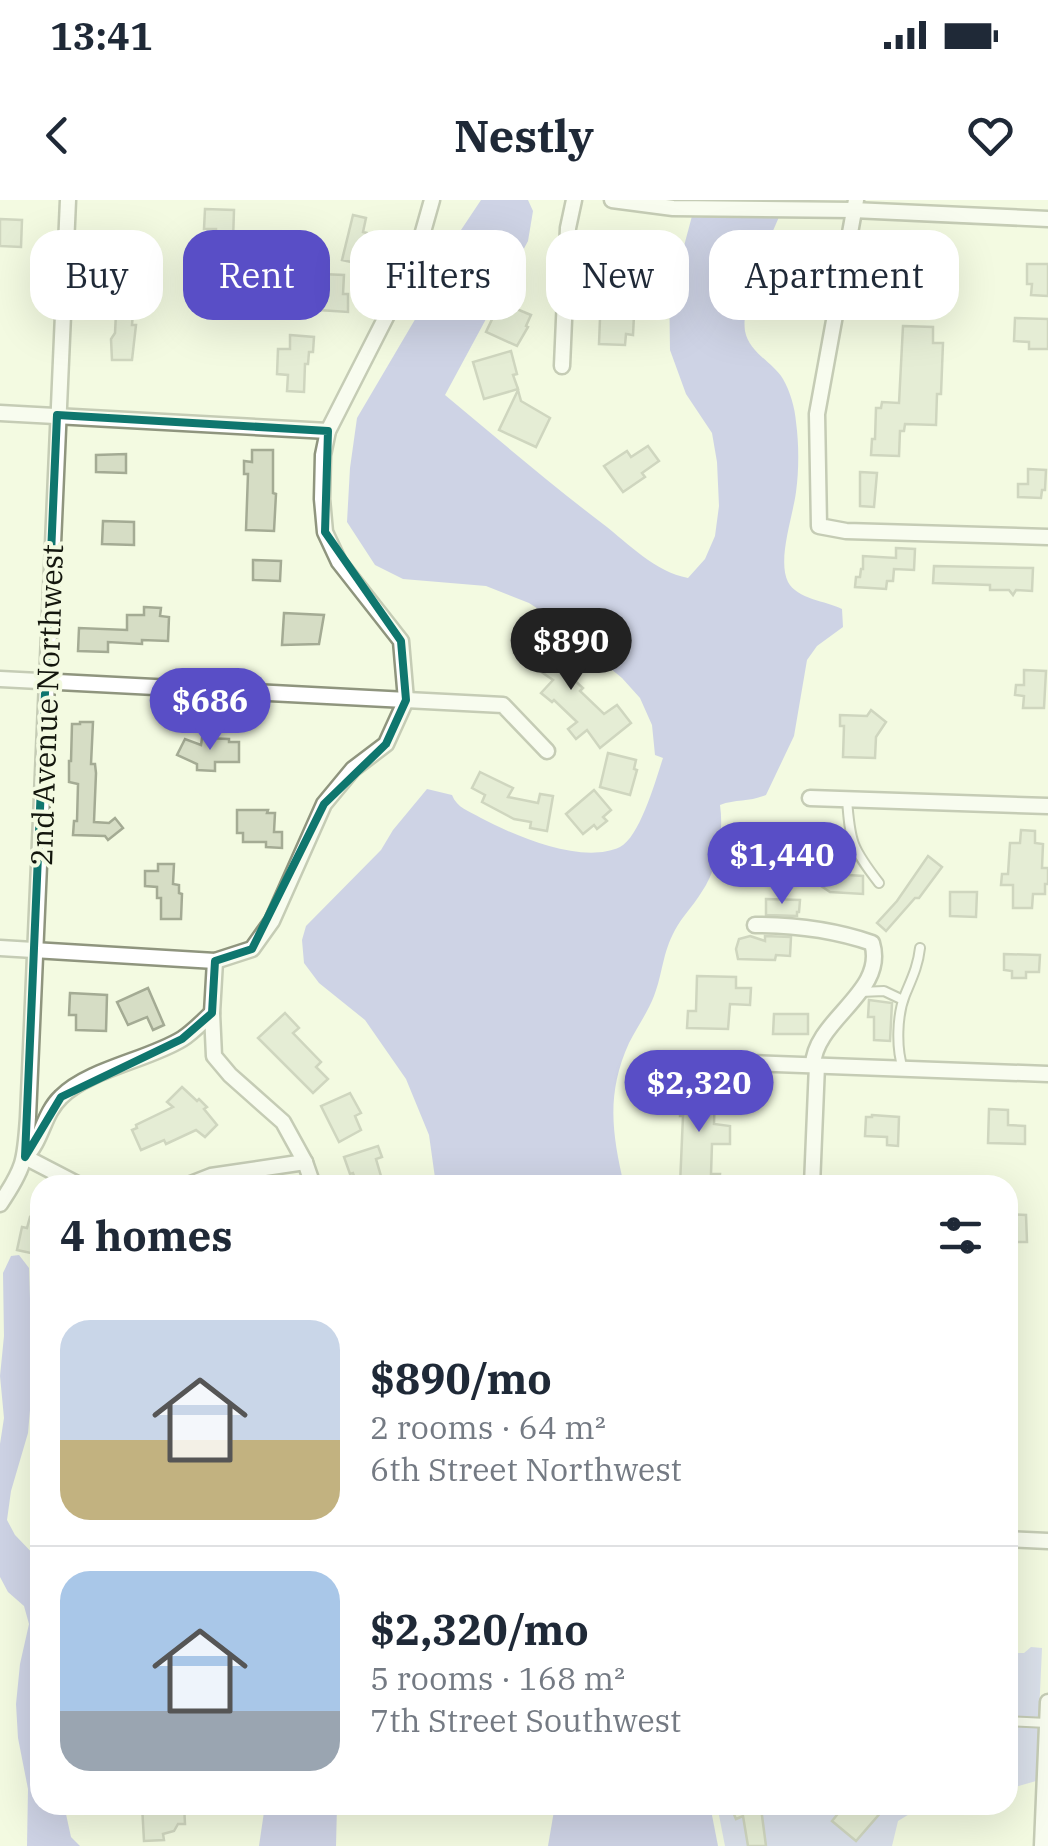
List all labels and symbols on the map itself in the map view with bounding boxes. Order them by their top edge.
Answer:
street label: 2nd Avenue Northwest [21,544,71,866]
pin: $890 [512,608,630,693]
pin: $686 [151,668,269,753]
pin: $1,440 [701,822,863,907]
pin: $2,320 [618,1050,780,1135]

